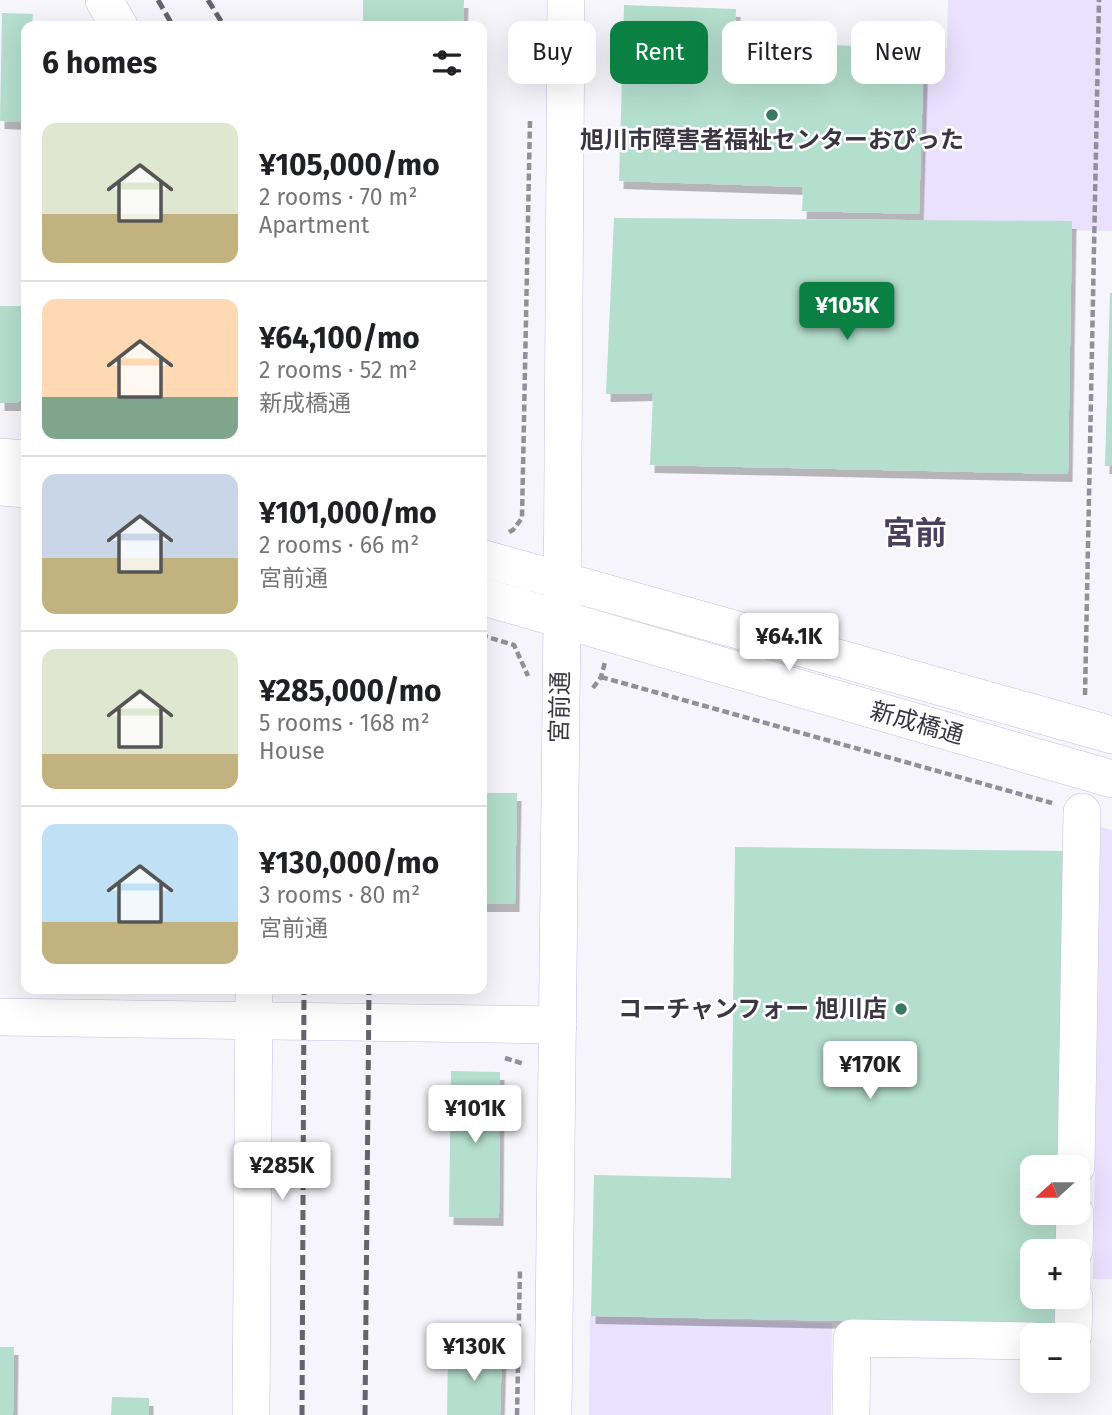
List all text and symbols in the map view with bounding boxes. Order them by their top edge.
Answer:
chip: Buy [508,21,596,84]
chip: Rent [610,21,708,84]
chip: Filters [722,21,837,84]
chip: New [851,21,945,84]
icon: filters [428,44,466,82]
text: 6 homes [42,45,157,81]
marker: 旭川市障害者福祉センターおぴった [764,107,780,123]
place label: 旭川市障害者福祉センターおぴった [580,126,964,154]
text: ¥105,000/mo [259,147,440,183]
icon: home [98,151,182,235]
text: 2 rooms · 70 m² [259,183,417,211]
text: Apartment [259,211,369,239]
pin: ¥105K [798,282,896,342]
text: ¥105K [815,291,879,319]
text: ¥64,100/mo [259,320,420,356]
icon: home [98,327,182,411]
text: 2 rooms · 52 m² [259,356,417,384]
text: 新成橋通 [259,389,351,417]
text: ¥101,000/mo [259,495,437,531]
icon: home [98,502,182,586]
district label: 宮前 [883,514,947,552]
text: 2 rooms · 66 m² [259,531,419,559]
text: 宮前通 [259,564,328,592]
pin: ¥64.1K [732,614,846,673]
text: ¥64.1K [756,622,822,650]
street label: 宮前通 [545,671,575,743]
text: ¥285,000/mo [259,673,442,709]
icon: home [98,677,182,761]
street label: 新成橋通 [867,696,967,750]
text: 5 rooms · 168 m² [259,709,430,737]
text: House [259,737,325,765]
text: ¥130,000/mo [259,845,439,881]
icon: home [98,852,182,936]
text: 3 rooms · 80 m² [259,881,420,909]
text: 宮前通 [259,914,328,942]
place label: コーチャンフォー 旭川店 [618,995,887,1023]
marker: コーチャンフォー 旭川店 [893,1001,909,1017]
pin: ¥170K [821,1042,919,1101]
text: ¥170K [839,1050,901,1078]
pin: ¥101K [426,1086,524,1145]
text: ¥101K [444,1094,506,1122]
pin: ¥285K [233,1142,331,1202]
text: ¥285K [250,1151,314,1179]
north arrow [1020,1155,1090,1225]
map controls [1020,1155,1090,1393]
button: + [1020,1239,1090,1309]
button: − [1020,1323,1090,1393]
pin: ¥130K [425,1324,523,1383]
text: ¥130K [442,1332,506,1360]

